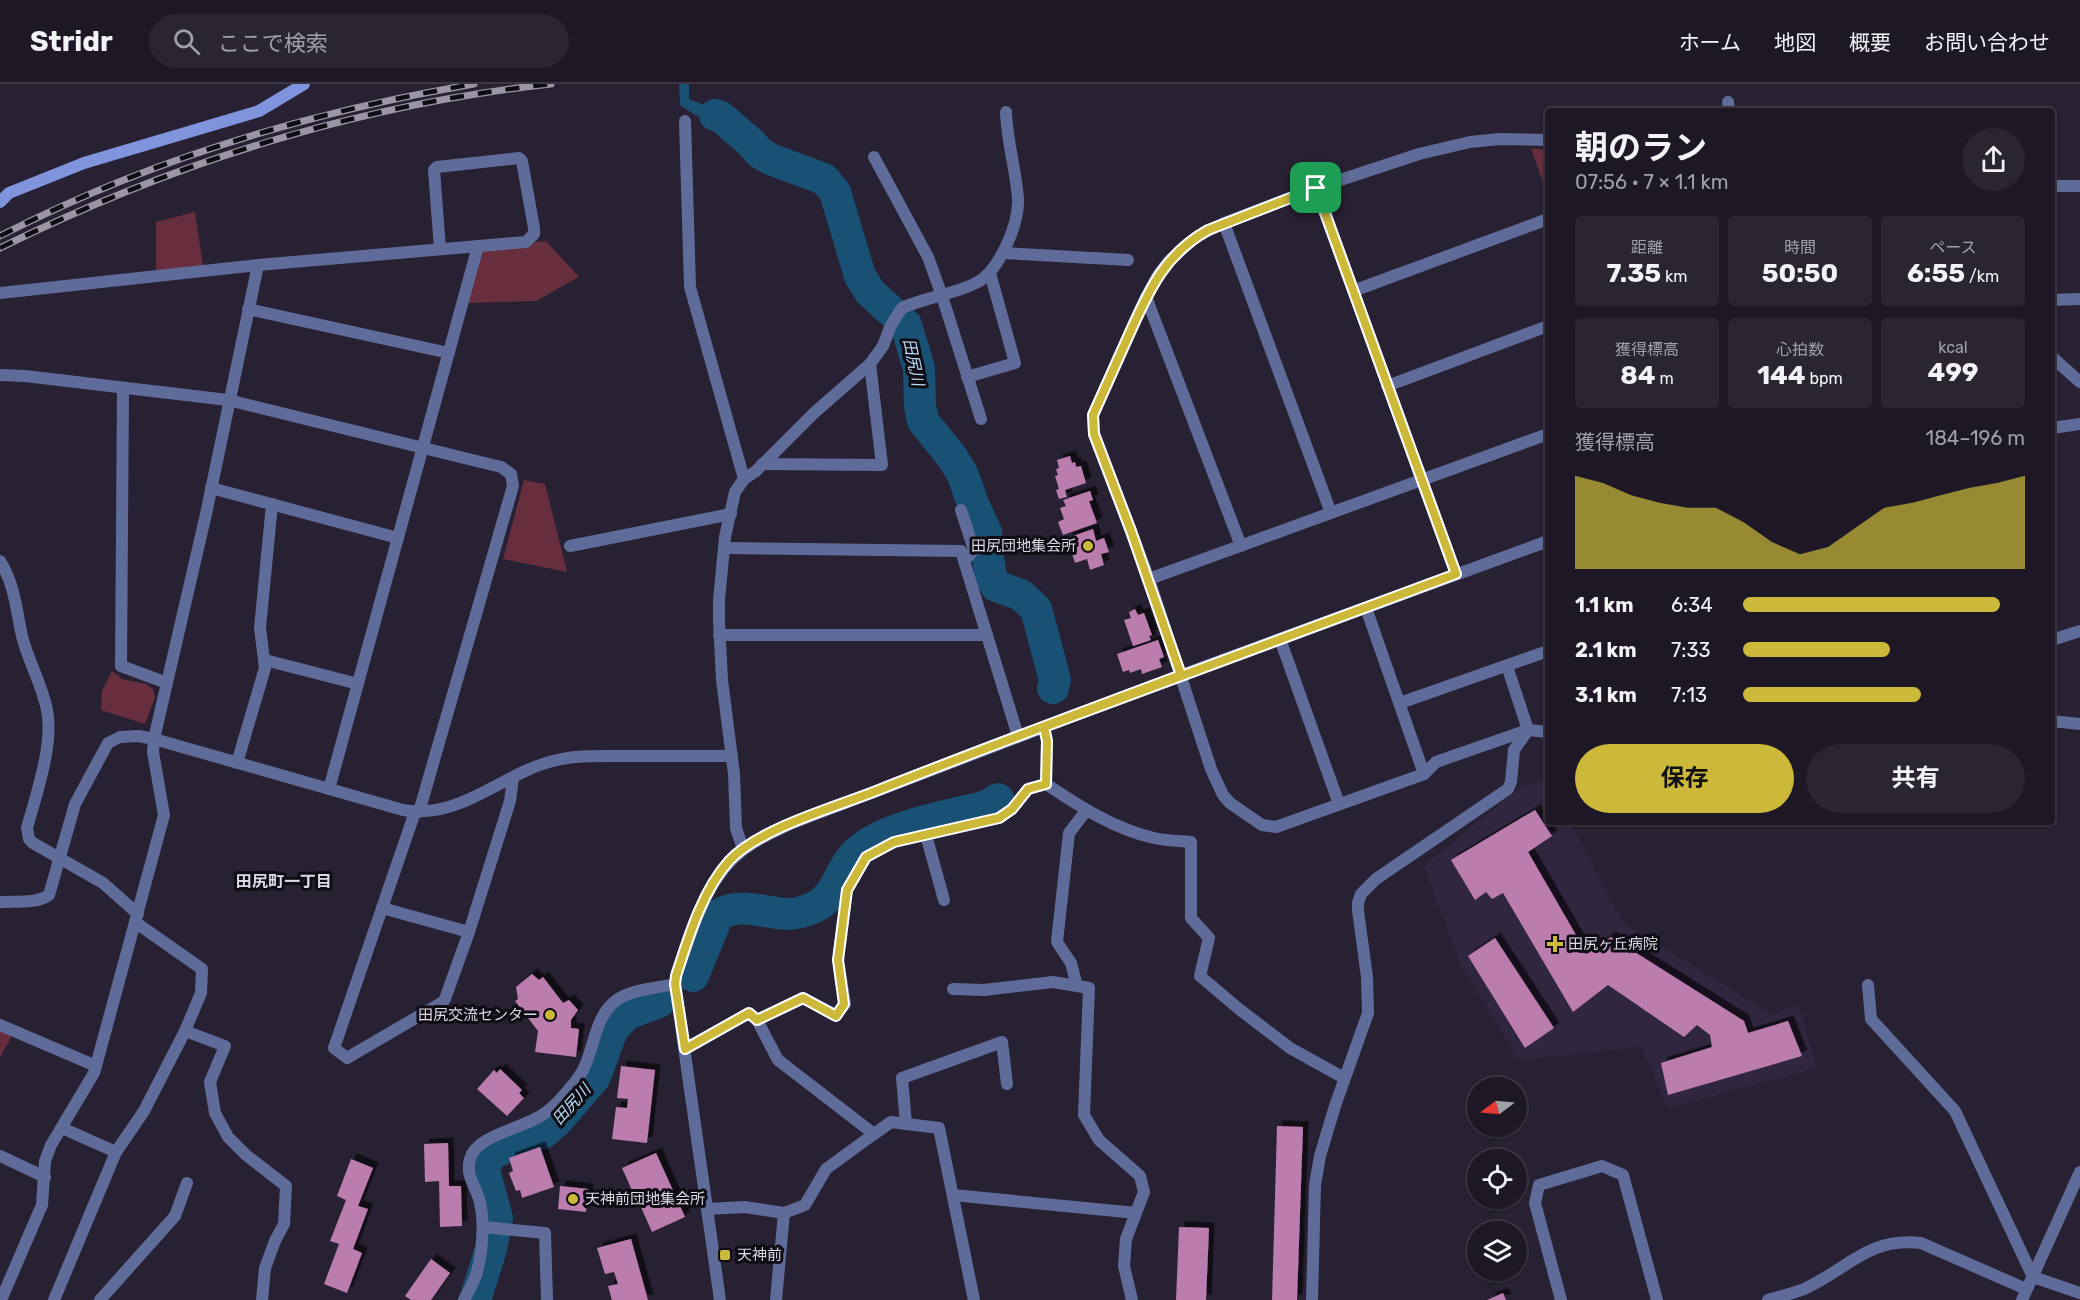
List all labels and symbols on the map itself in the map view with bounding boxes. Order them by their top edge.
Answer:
pin [1290,162,1341,213]
water label: 田尻川 [899,337,928,390]
place label: 田尻団地集会所 [971,537,1076,555]
marker: 田尻団地集会所 [1081,539,1095,553]
district label: 田尻町一丁目 [236,872,332,891]
marker: 田尻ヶ丘病院 [1546,935,1564,953]
place label: 田尻ヶ丘病院 [1568,935,1658,953]
place label: 田尻交流センター [418,1006,538,1024]
marker: 田尻交流センター [543,1008,557,1022]
north arrow [1467,1077,1527,1137]
water label: 田尻川 [548,1079,596,1129]
place label: 天神前団地集会所 [585,1190,705,1208]
marker: 天神前団地集会所 [566,1192,580,1206]
place label: 天神前 [737,1246,782,1264]
marker: 天神前 [718,1248,732,1262]

